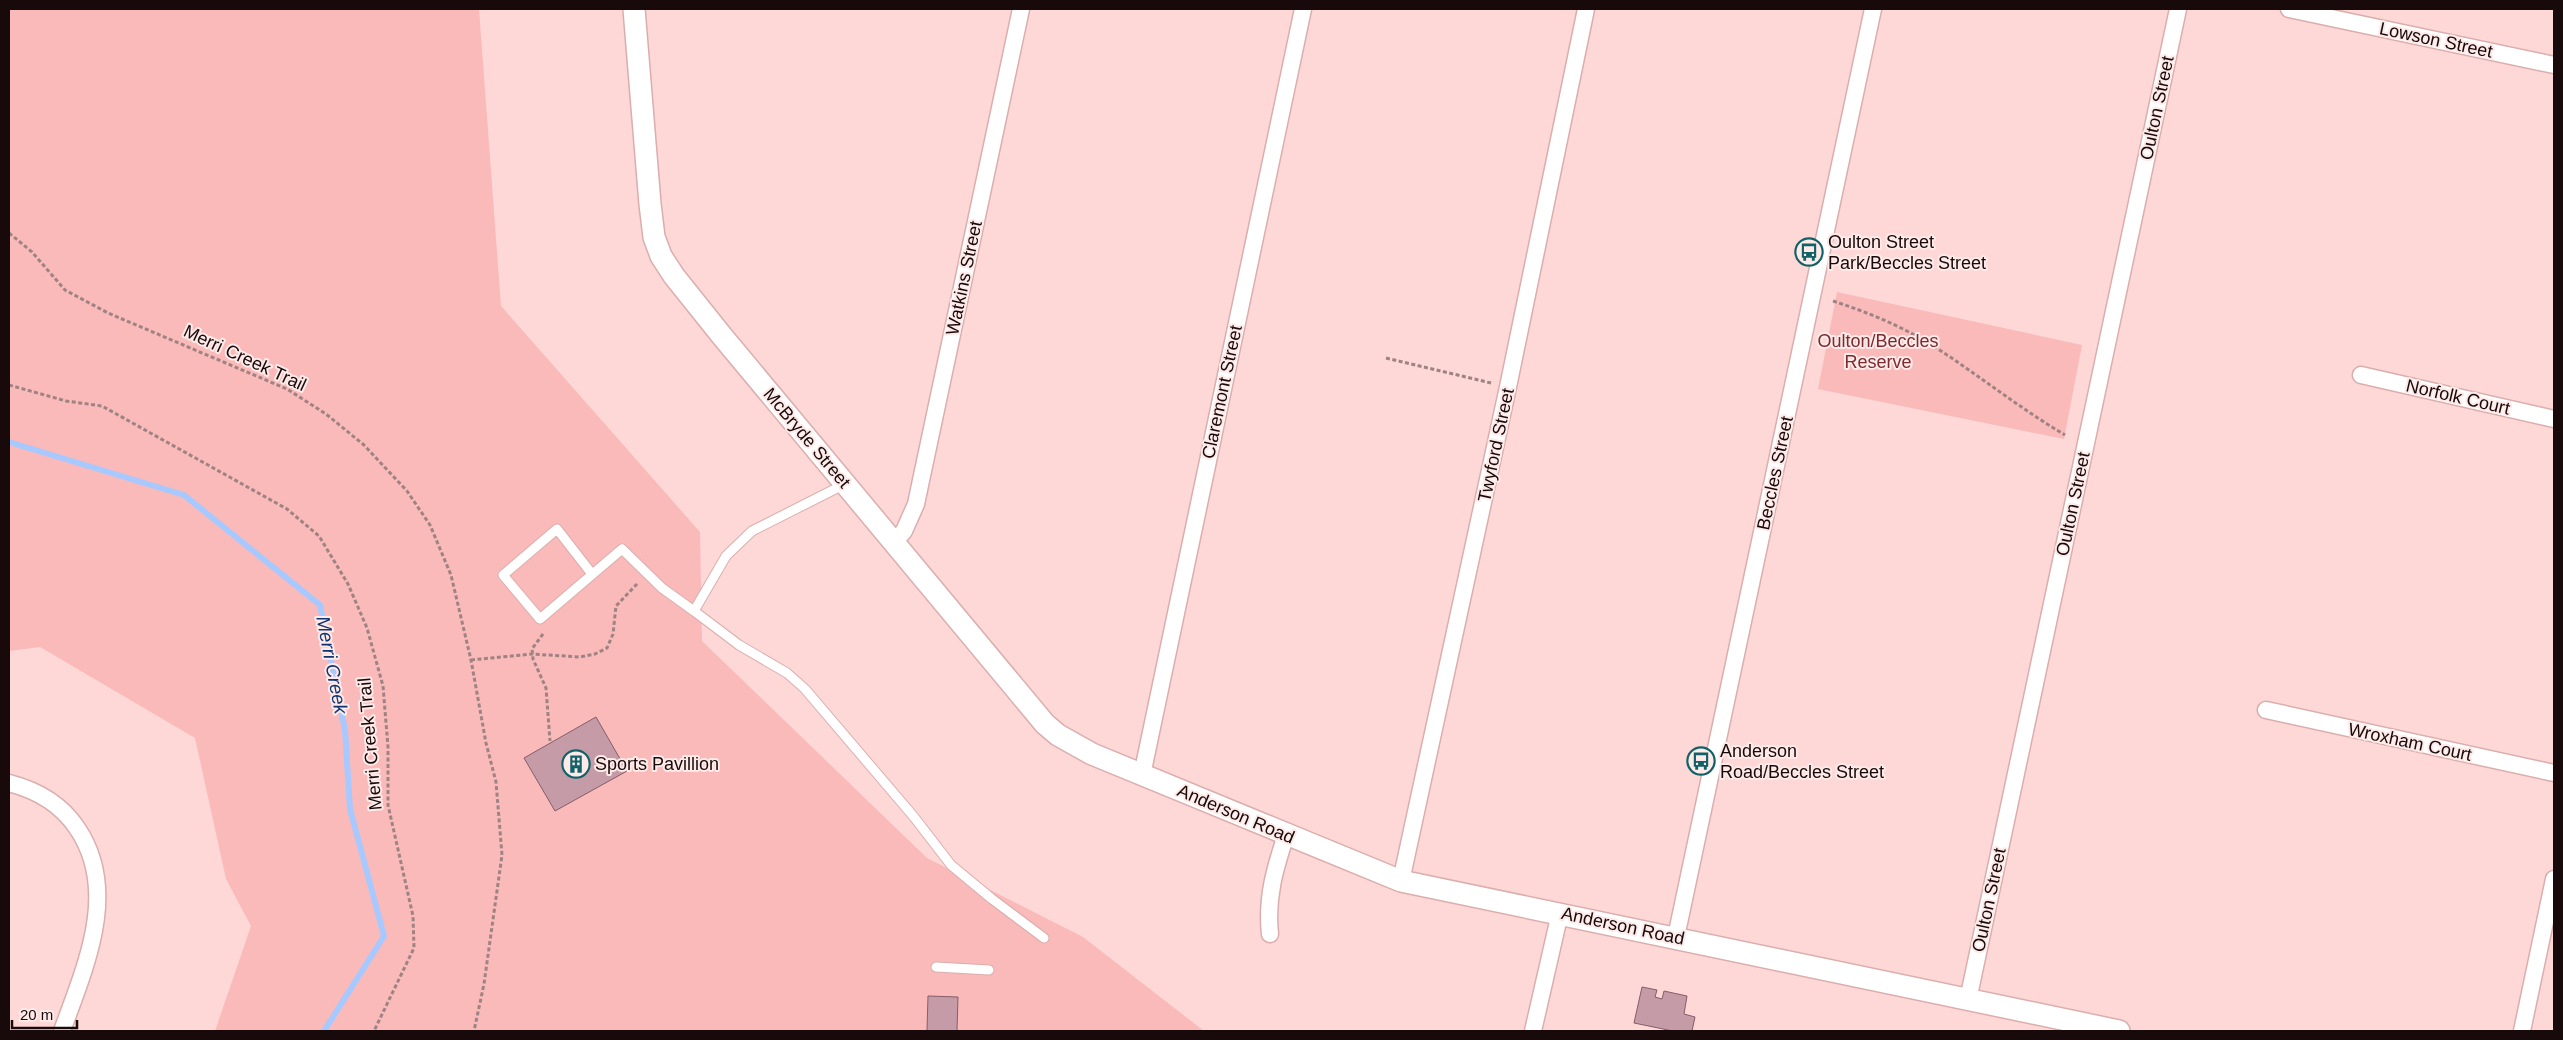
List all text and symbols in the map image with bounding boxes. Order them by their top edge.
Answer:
street label: Lowson Street [2378,18,2494,62]
street label: Oulton Street [2136,54,2178,162]
street label: Watkins Street [942,219,986,337]
place label: Oulton Street Park/Beccles Street [1828,232,1986,273]
bus stop icon: Oulton Street Park/Beccles Street [1794,237,1824,267]
street label: Merri Creek Trail [180,321,310,395]
street label: Claremont Street [1198,323,1246,461]
park label: Oulton/Beccles Reserve [1817,331,1939,372]
street label: Norfolk Court [2404,375,2512,419]
street label: McBryde Street [759,384,855,492]
street label: Twyford Street [1474,386,1518,504]
street label: Beccles Street [1753,414,1797,532]
street label: Oulton Street [2052,450,2094,558]
water label: Merri Creek [312,614,352,717]
street label: Merri Creek Trail [354,677,386,811]
street label: Wroxham Court [2346,719,2474,765]
place label: Anderson Road/Beccles Street [1720,741,1884,782]
bus stop icon: Anderson Road/Beccles Street [1686,746,1716,776]
building icon: Sports Pavillion [561,749,591,779]
place label: Sports Pavillion [595,754,719,774]
street label: Anderson Road [1175,780,1297,848]
street label: Oulton Street [1968,846,2010,954]
street label: Anderson Road [1560,903,1686,949]
scale bar [12,998,78,1030]
text: 20 m [20,1006,53,1023]

